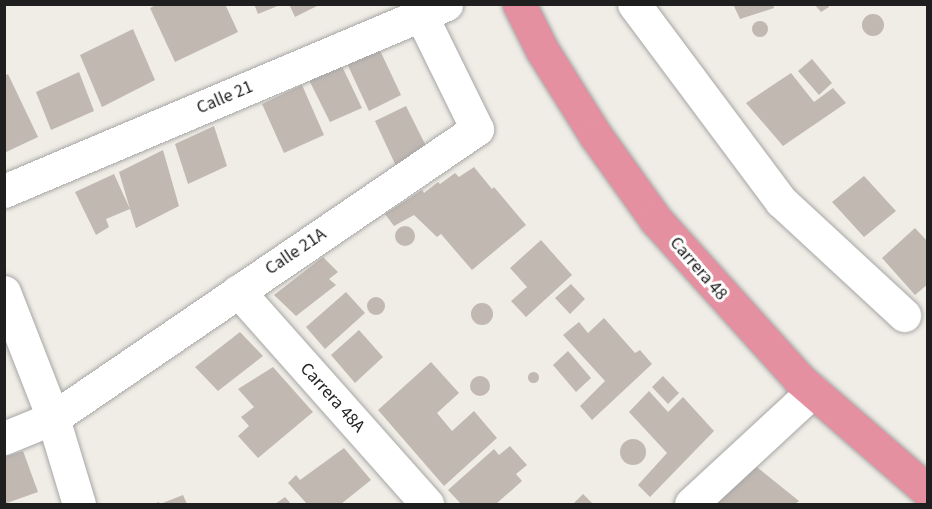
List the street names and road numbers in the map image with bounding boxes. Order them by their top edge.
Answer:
street label: Calle 21 [194,77,256,119]
street label: Calle 21A [261,224,331,280]
street label: Carrera 48 [665,233,731,305]
street label: Carrera 48A [295,359,369,437]

